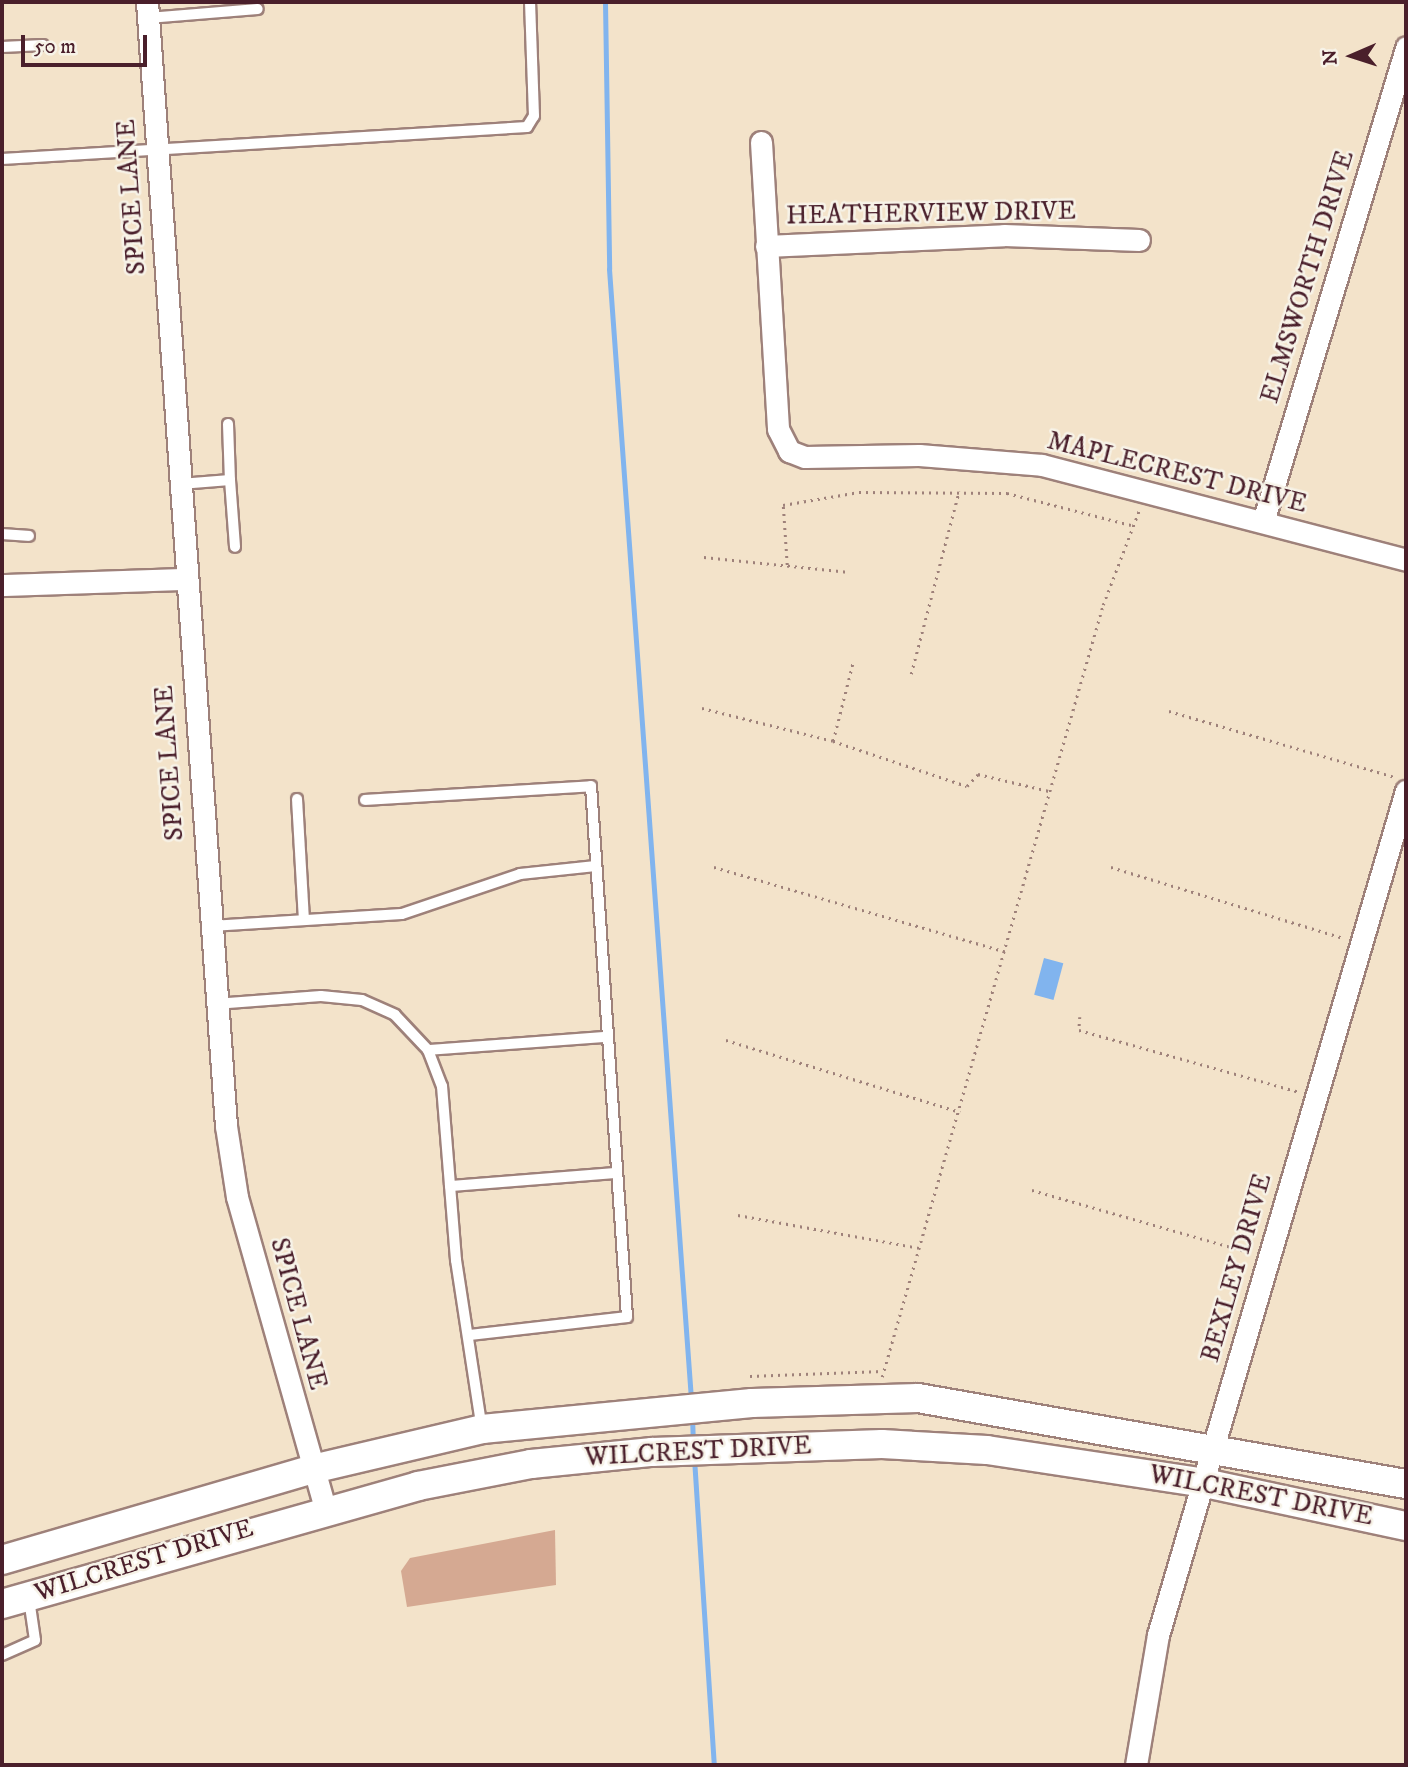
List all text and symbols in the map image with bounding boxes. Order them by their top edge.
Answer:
scale bar [24,21,150,65]
north arrow [1317,21,1387,91]
text: 50 m [34,34,76,60]
text: N [1319,49,1342,66]
street label: SPICE LANE [111,118,153,276]
street label: ELMSWORTH DRIVE [1255,147,1361,407]
street label: HEATHERVIEW DRIVE [786,196,1076,232]
street label: MAPLECREST DRIVE [1044,426,1310,520]
street label: SPICE LANE [149,684,191,842]
street label: BEXLEY DRIVE [1195,1170,1279,1366]
street label: SPICE LANE [263,1235,333,1393]
street label: WILCREST DRIVE [584,1430,812,1474]
street label: WILCREST DRIVE [1147,1459,1375,1533]
street label: WILCREST DRIVE [31,1513,257,1609]

